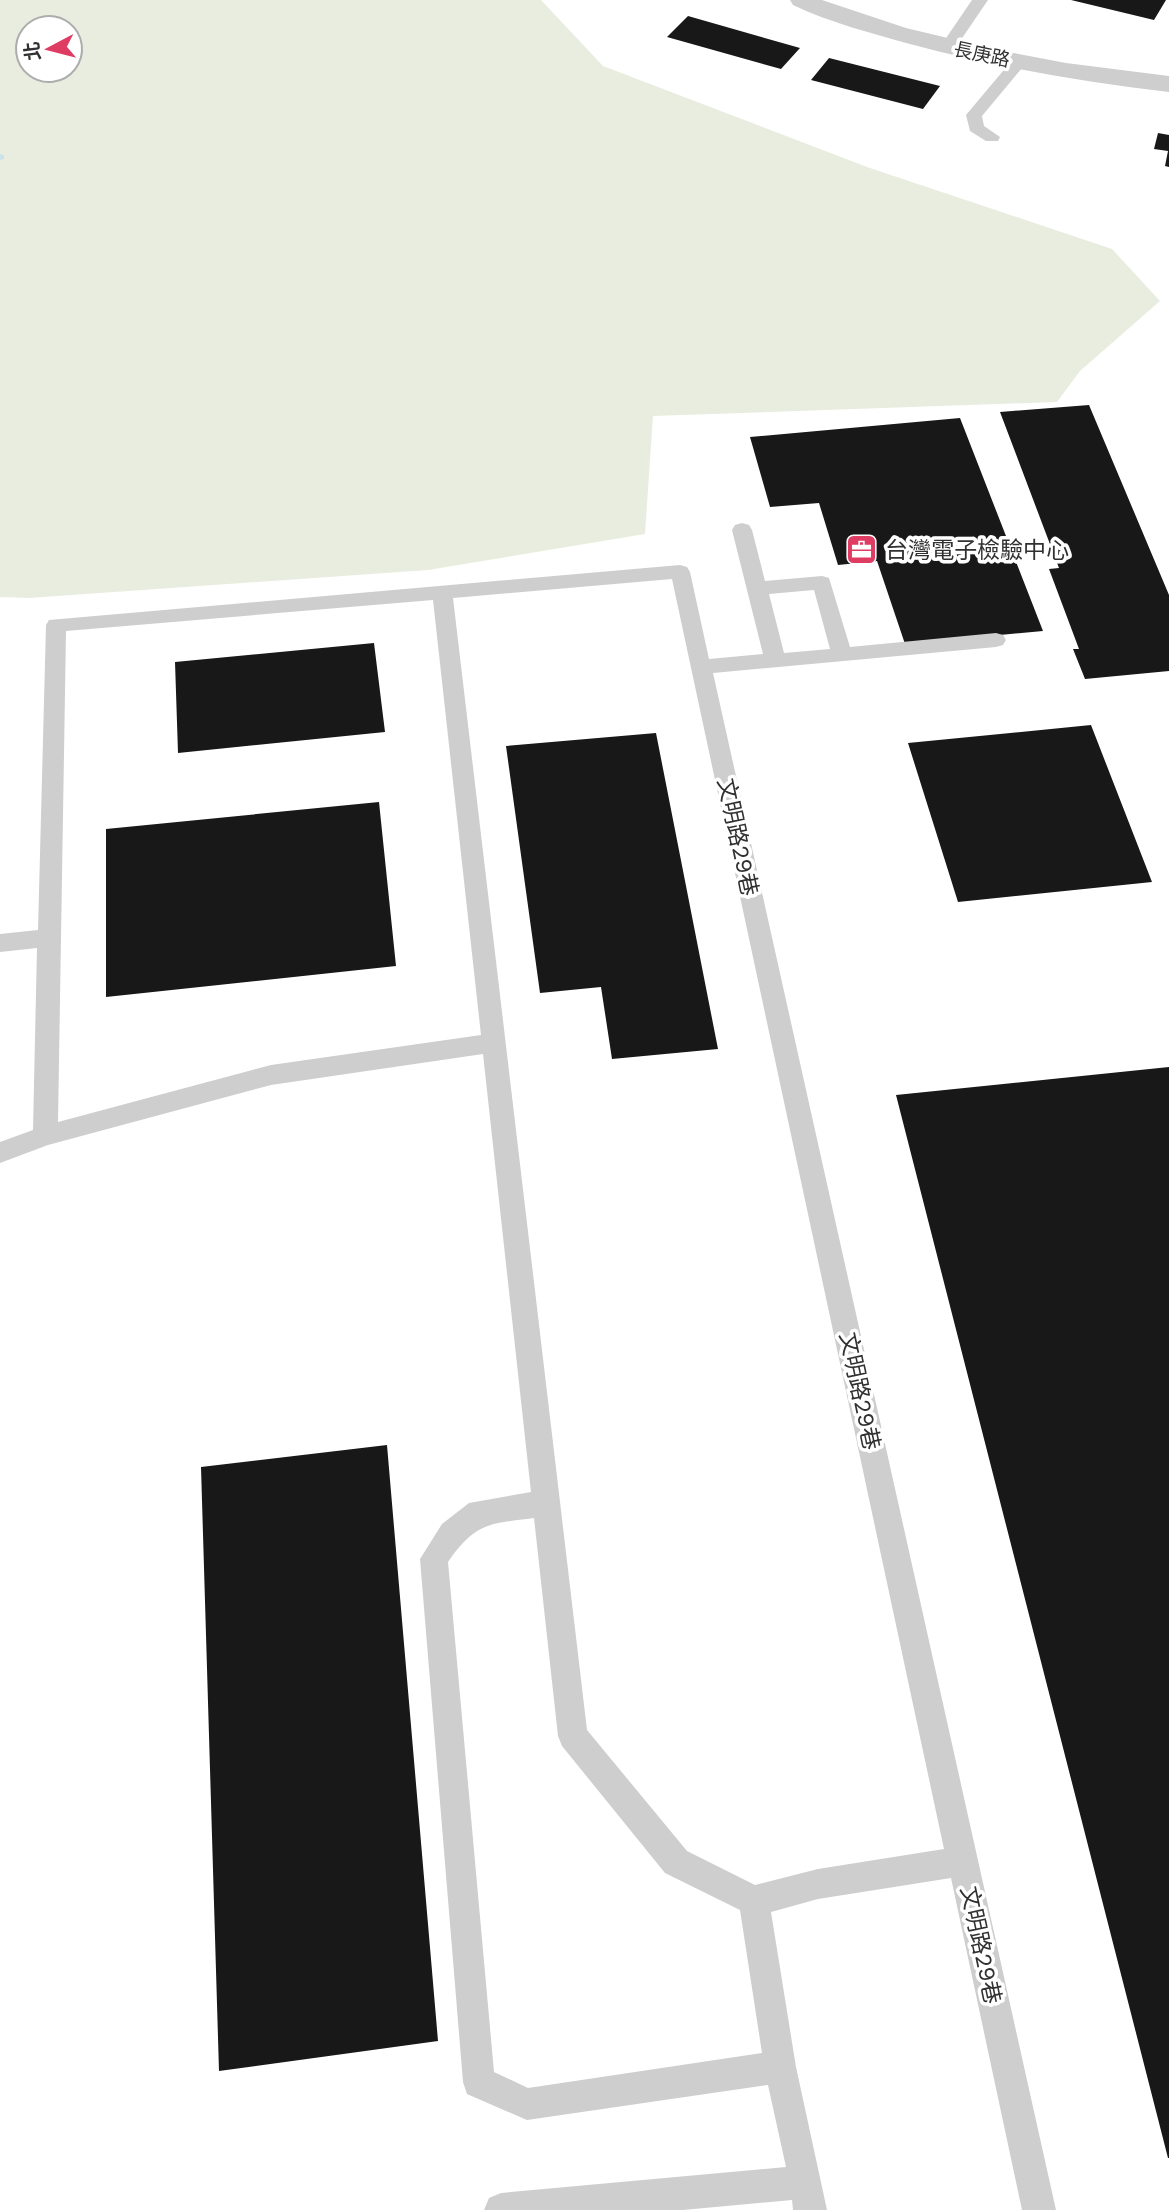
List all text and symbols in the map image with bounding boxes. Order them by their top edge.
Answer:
north arrow [14,14,84,84]
street label: 長庚路 [952,37,1012,72]
text: 北 [20,40,45,62]
office icon: 台灣電子檢驗中心 [845,533,879,567]
place label: 台灣電子檢驗中心 [885,537,1069,564]
street label: 文明路29巷 [712,776,763,898]
street label: 文明路29巷 [834,1330,885,1452]
street label: 文明路29巷 [955,1884,1006,2006]

